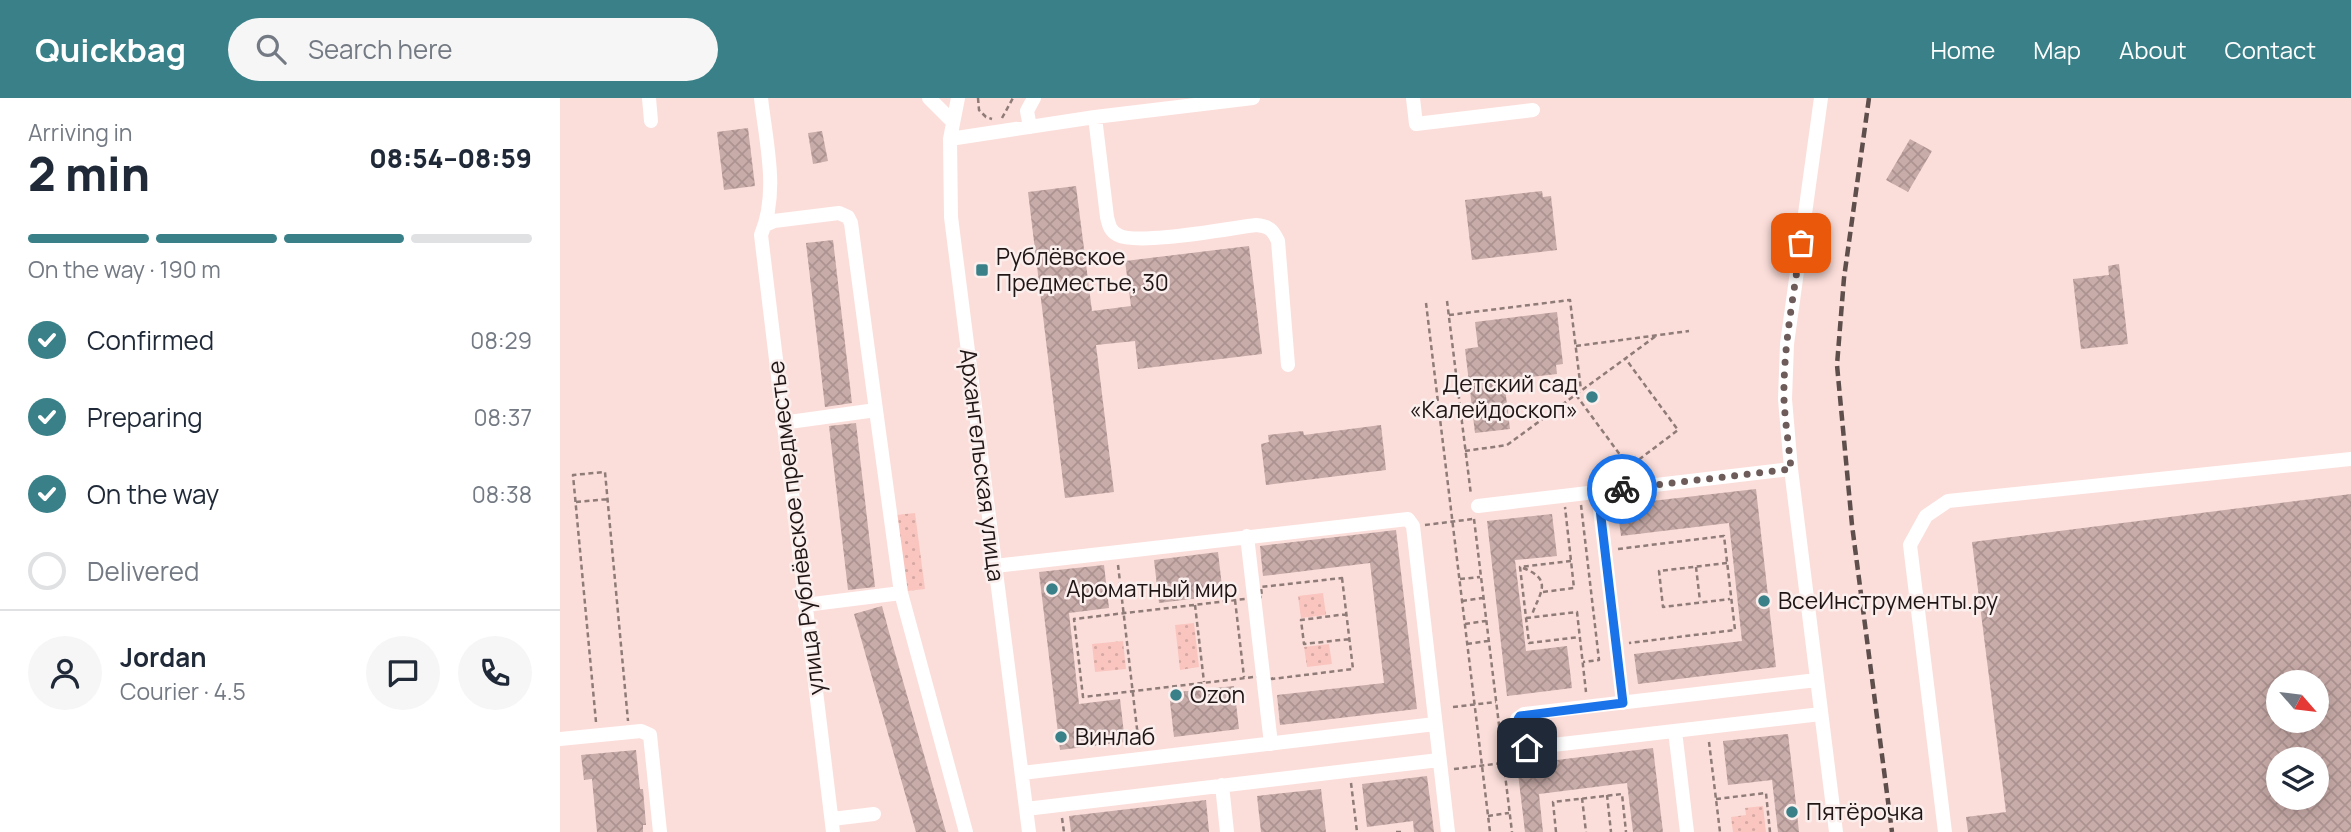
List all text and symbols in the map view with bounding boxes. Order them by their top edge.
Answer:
search box [228,18,718,81]
text: Quickbag [35,27,186,72]
icon: search [252,30,290,68]
text: Search here [308,31,453,67]
text: Home [1930,33,1995,66]
text: Map [2033,33,2081,66]
text: About [2119,33,2187,66]
text: Contact [2225,33,2316,66]
text: Arriving in [28,116,133,148]
text: 08:54–08:59 [369,140,532,176]
text: 2 min [28,142,150,205]
pin [1771,213,1831,273]
icon: bag [1782,224,1820,262]
place label: Рублёвское Предместье, 30 [996,240,1169,298]
text: On the way · 190 m [28,253,221,285]
marker: Рублёвское Предместье, 30 [974,262,990,278]
icon: check [28,321,66,359]
text: Confirmed [87,322,214,358]
text: 08:29 [470,324,532,356]
street label: Архангельская улица [953,346,1013,583]
street label: улица Рублёвское предместье [759,359,831,697]
place label: Детский сад «Калейдоскоп» [1409,367,1578,425]
marker: Детский сад «Калейдоскоп» [1584,389,1600,405]
icon: check [28,398,66,436]
text: Preparing [87,399,203,435]
text: 08:37 [473,401,532,433]
courier [1587,454,1657,524]
icon: bike [1603,470,1641,508]
icon: check [28,475,66,513]
text: On the way [87,476,219,512]
text: 08:38 [472,478,532,510]
text: Delivered [87,553,199,589]
place label: Ароматный мир [1066,572,1237,604]
marker: Ароматный мир [1044,581,1060,597]
place label: ВсеИнструменты.ру [1778,584,1998,616]
marker: ВсеИнструменты.ру [1756,593,1772,609]
button: person [28,636,102,710]
button: chat [366,636,440,710]
button: phone [458,636,532,710]
text: Jordan [120,639,206,675]
north arrow [2266,670,2329,733]
map controls [2266,670,2329,810]
text: Courier · 4.5 [120,675,246,707]
place label: Ozon [1190,678,1245,710]
marker: Ozon [1168,687,1184,703]
pin [1497,718,1557,778]
place label: Винлаб [1075,720,1155,752]
marker: Винлаб [1053,729,1069,745]
icon: home [1508,729,1546,767]
button: layers [2266,747,2329,810]
place label: Пятёрочка [1806,795,1924,827]
marker: Пятёрочка [1784,804,1800,820]

